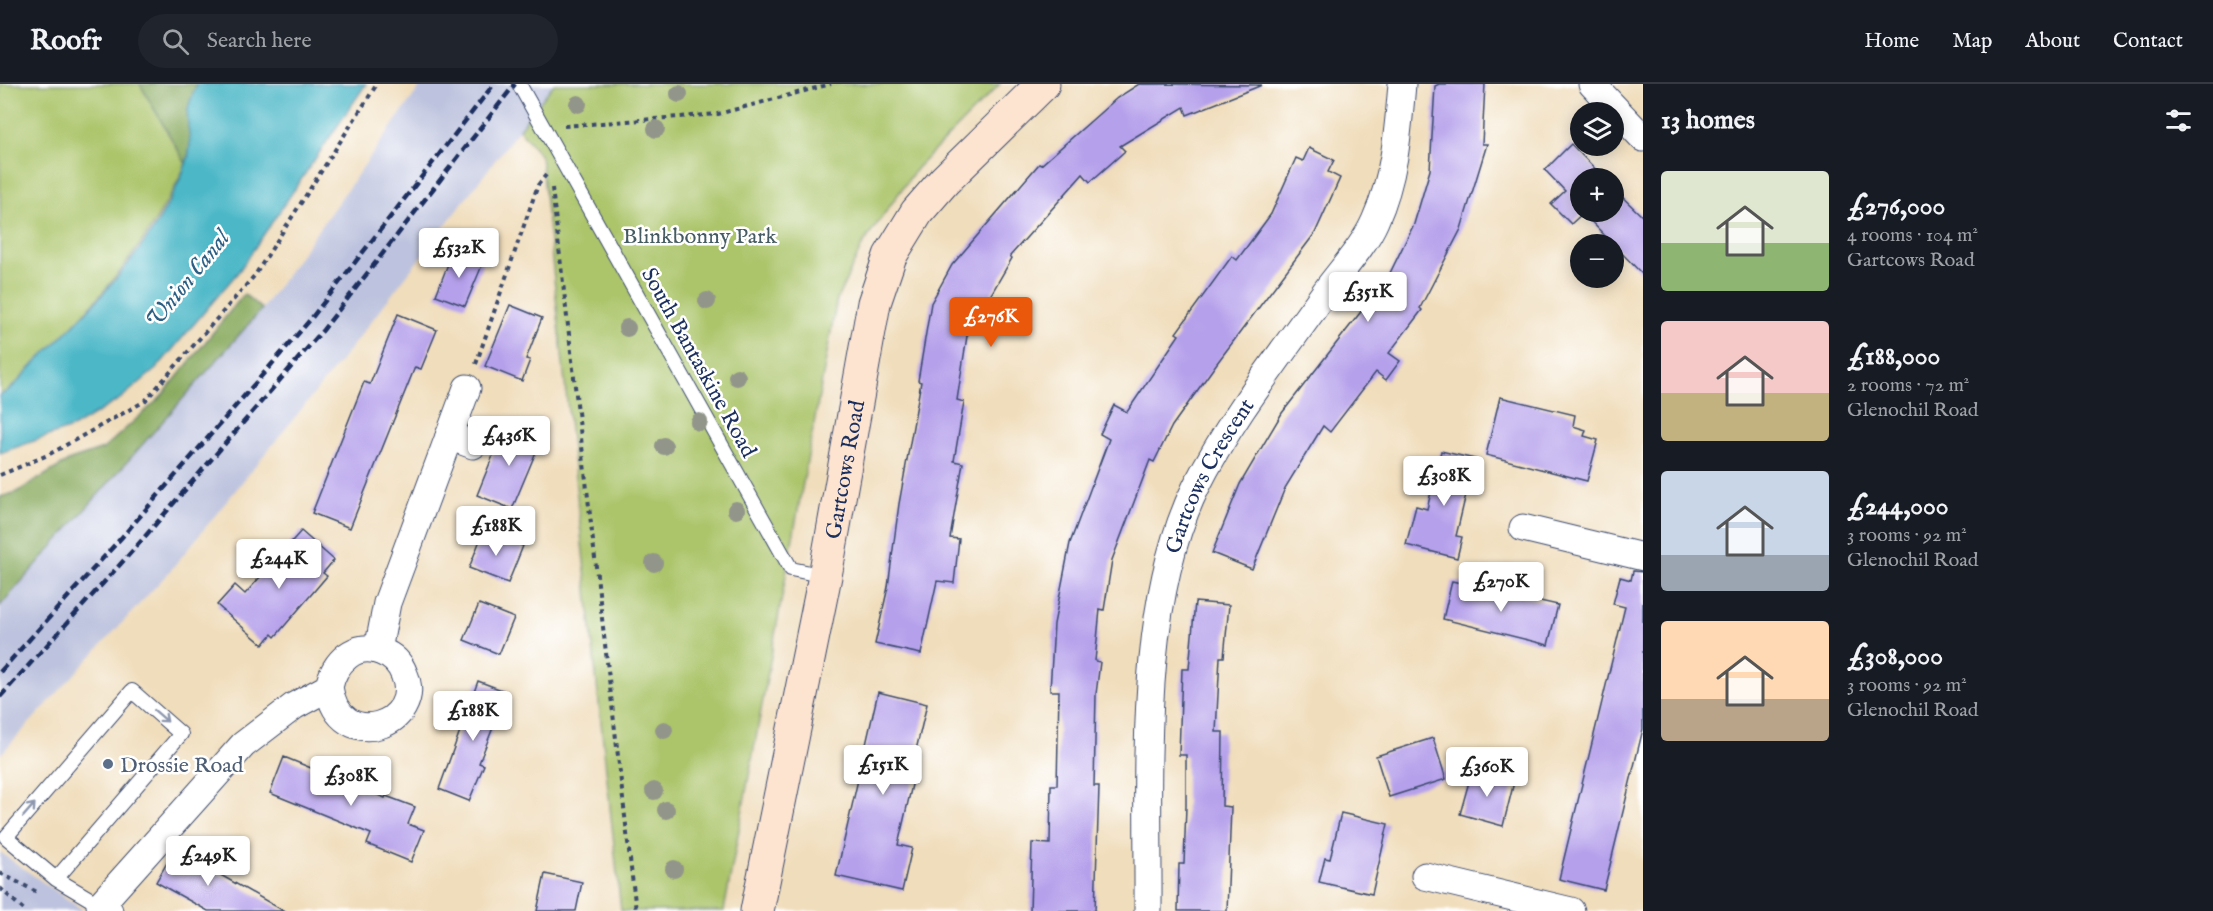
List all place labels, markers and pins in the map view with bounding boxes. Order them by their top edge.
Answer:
pin: £532K [417,228,501,279]
pin: £351K [1326,272,1410,323]
pin: £276K [949,297,1033,348]
pin: £436K [467,416,551,467]
pin: £308K [1402,456,1486,507]
pin: £188K [454,506,538,557]
pin: £244K [237,539,321,590]
pin: £270K [1459,562,1543,613]
pin: £188K [431,691,515,742]
pin: £151K [841,745,925,796]
pin: £360K [1445,747,1529,798]
place label: Drossie Road [120,752,244,780]
pin: £308K [309,756,393,807]
marker: Drossie Road [101,757,115,771]
pin: £249K [166,836,250,887]

